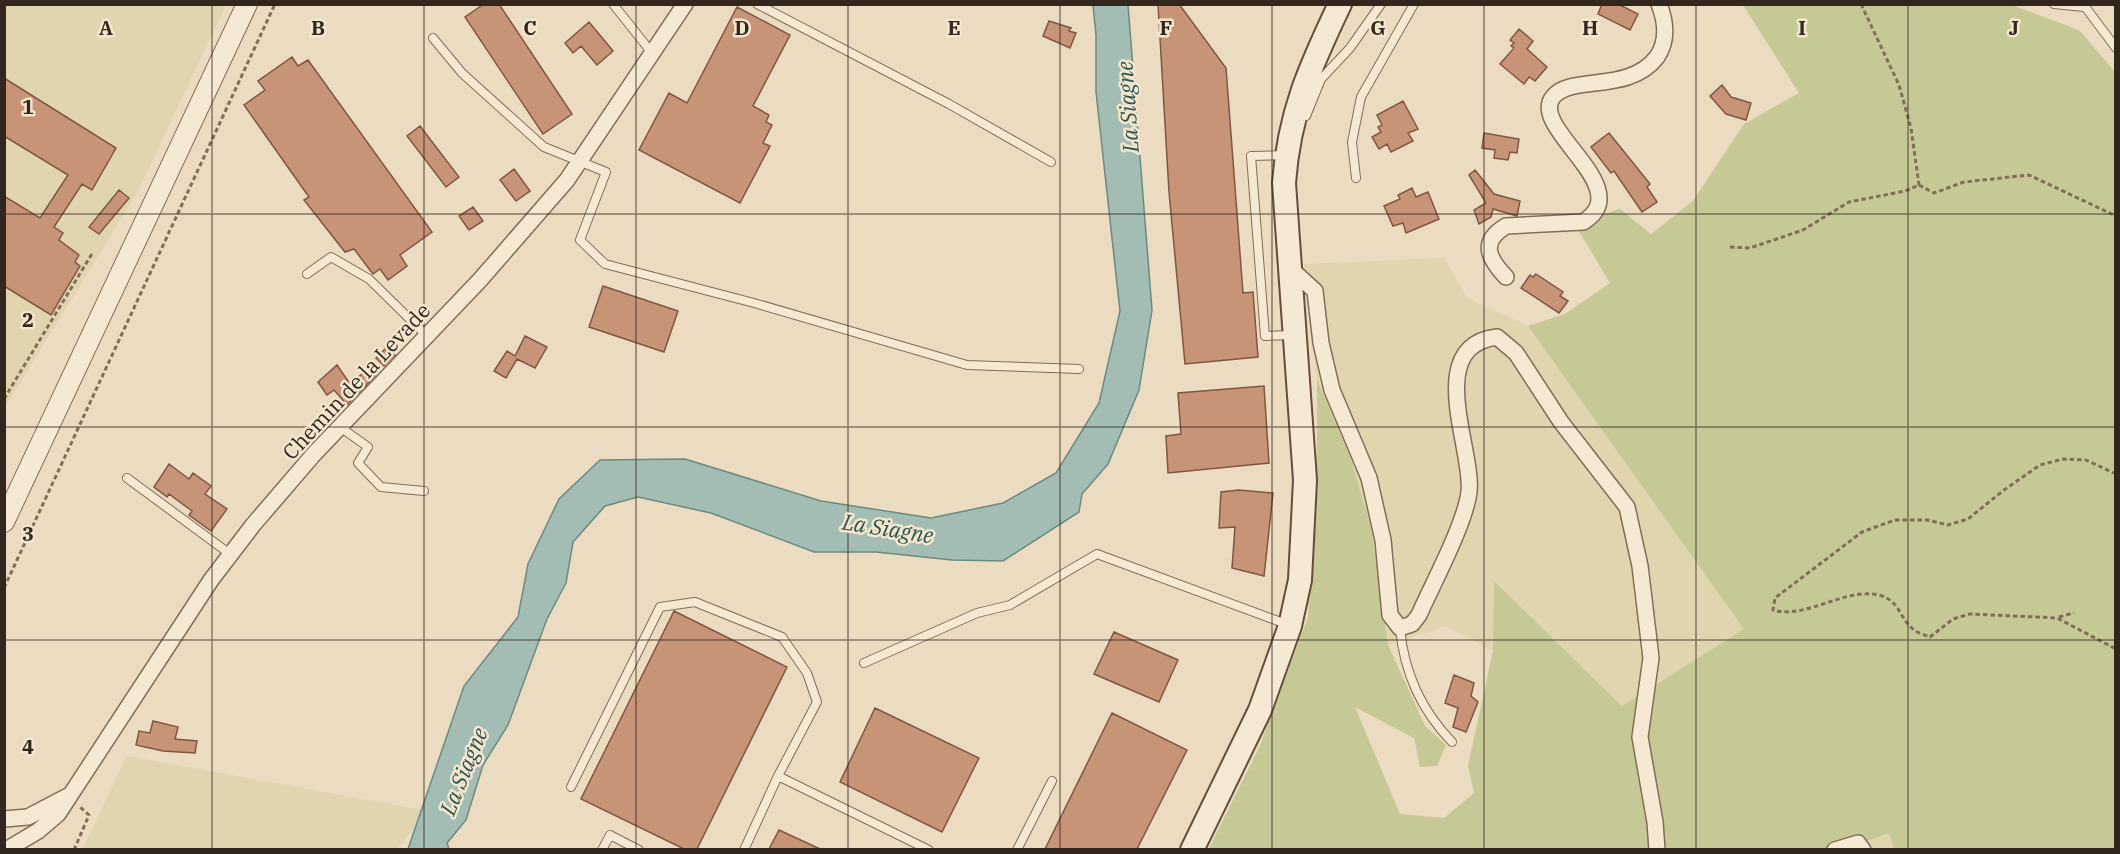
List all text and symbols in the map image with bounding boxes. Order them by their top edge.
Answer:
text: A [99,14,113,41]
text: B [311,14,325,41]
text: C [523,14,537,41]
text: D [734,14,750,41]
text: E [947,14,961,41]
text: F [1160,14,1172,41]
text: G [1370,14,1386,41]
text: H [1582,14,1598,41]
text: I [1798,14,1806,41]
text: J [2009,14,2019,41]
water label: La Siagne [1109,60,1145,155]
text: 1 [22,93,34,120]
street label: Chemin de la Levade [276,297,436,465]
text: 2 [22,306,34,333]
water label: La Siagne [839,506,936,550]
text: 3 [22,520,34,547]
water label: La Siagne [432,723,494,820]
text: 4 [22,733,34,760]

